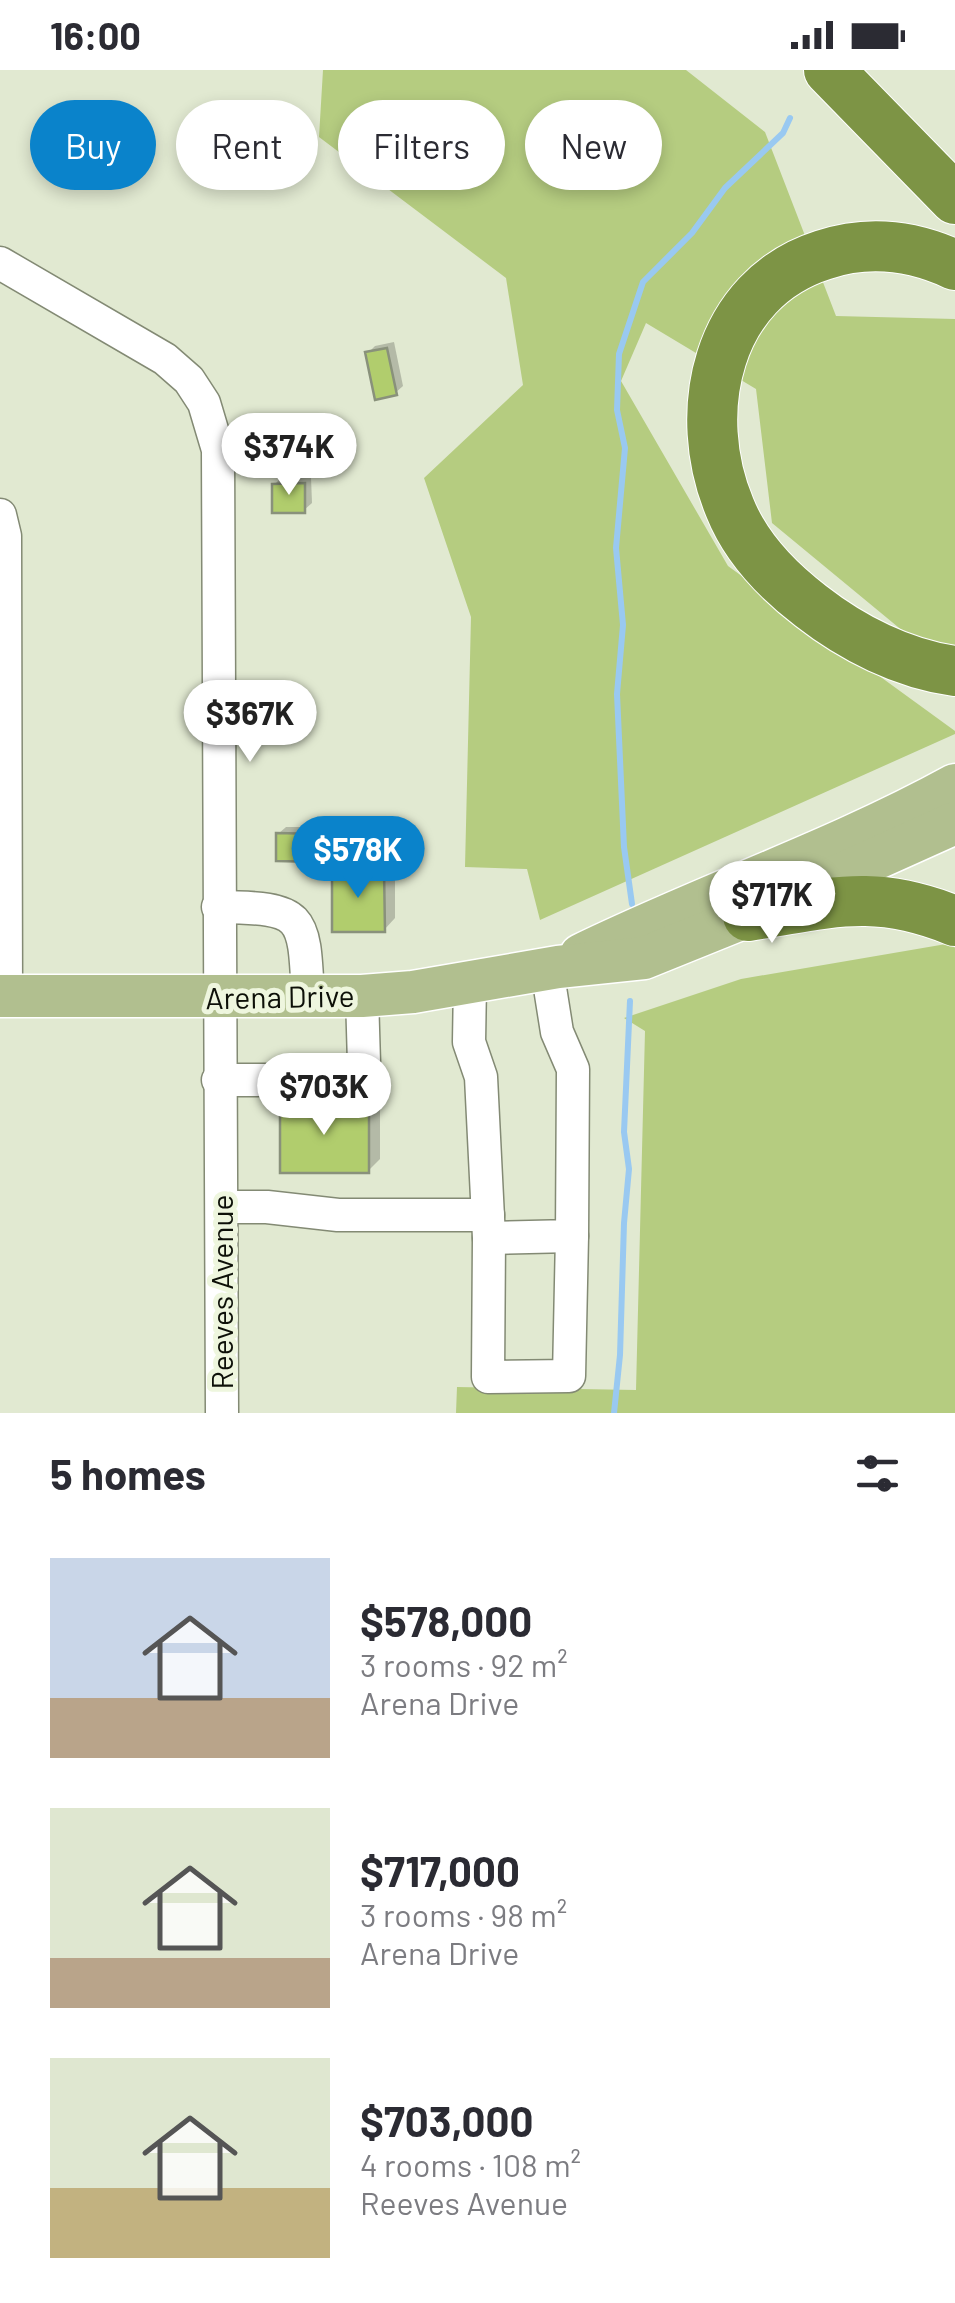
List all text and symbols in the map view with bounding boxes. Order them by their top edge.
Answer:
text: 16:00 [50,12,141,58]
chip: Buy [30,100,156,190]
chip: Rent [176,100,318,190]
chip: Filters [338,100,505,190]
chip: New [525,100,662,190]
pin: $374K [219,413,359,498]
text: $374K [244,426,334,464]
pin: $367K [180,680,320,765]
text: $367K [206,693,294,731]
pin: $578K [288,816,428,901]
text: $578K [314,829,402,867]
pin: $717K [702,861,842,946]
text: $717K [731,874,813,912]
street label: Arena Drive [205,977,355,1015]
pin: $703K [254,1053,394,1138]
text: $703K [279,1066,369,1104]
street label: Reeves Avenue [203,1194,239,1390]
icon: filters [850,1446,905,1501]
text: 5 homes [50,1448,206,1498]
text: $578,000 [360,1595,532,1645]
icon: home [130,1598,250,1718]
text: 3 rooms · 92 m² [360,1645,568,1683]
text: Arena Drive [360,1683,519,1721]
text: $717,000 [360,1845,520,1895]
icon: home [130,1848,250,1968]
text: 3 rooms · 98 m² [360,1895,567,1933]
text: Arena Drive [360,1933,519,1971]
text: $703,000 [360,2095,533,2145]
icon: home [130,2098,250,2218]
text: 4 rooms · 108 m² [360,2145,581,2183]
text: Reeves Avenue [360,2183,568,2221]

